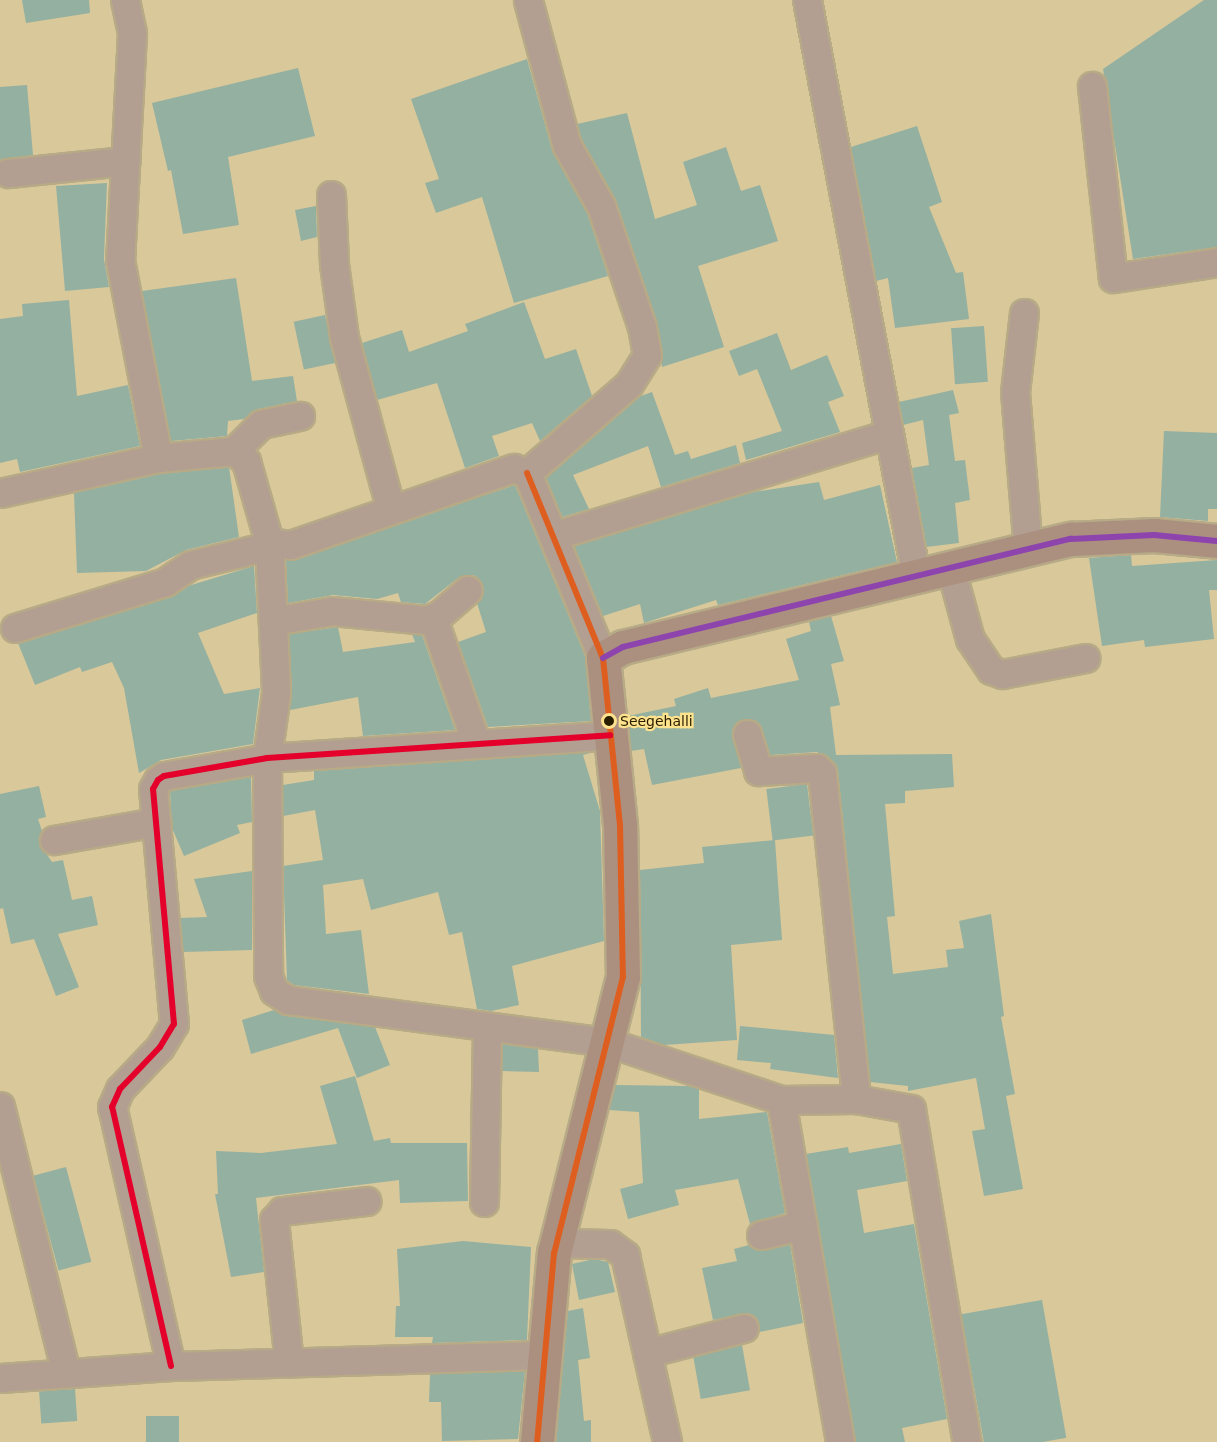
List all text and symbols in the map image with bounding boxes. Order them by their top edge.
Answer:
place label: Seegehalli [620,713,693,729]
marker: Seegehalli [603,715,615,727]

